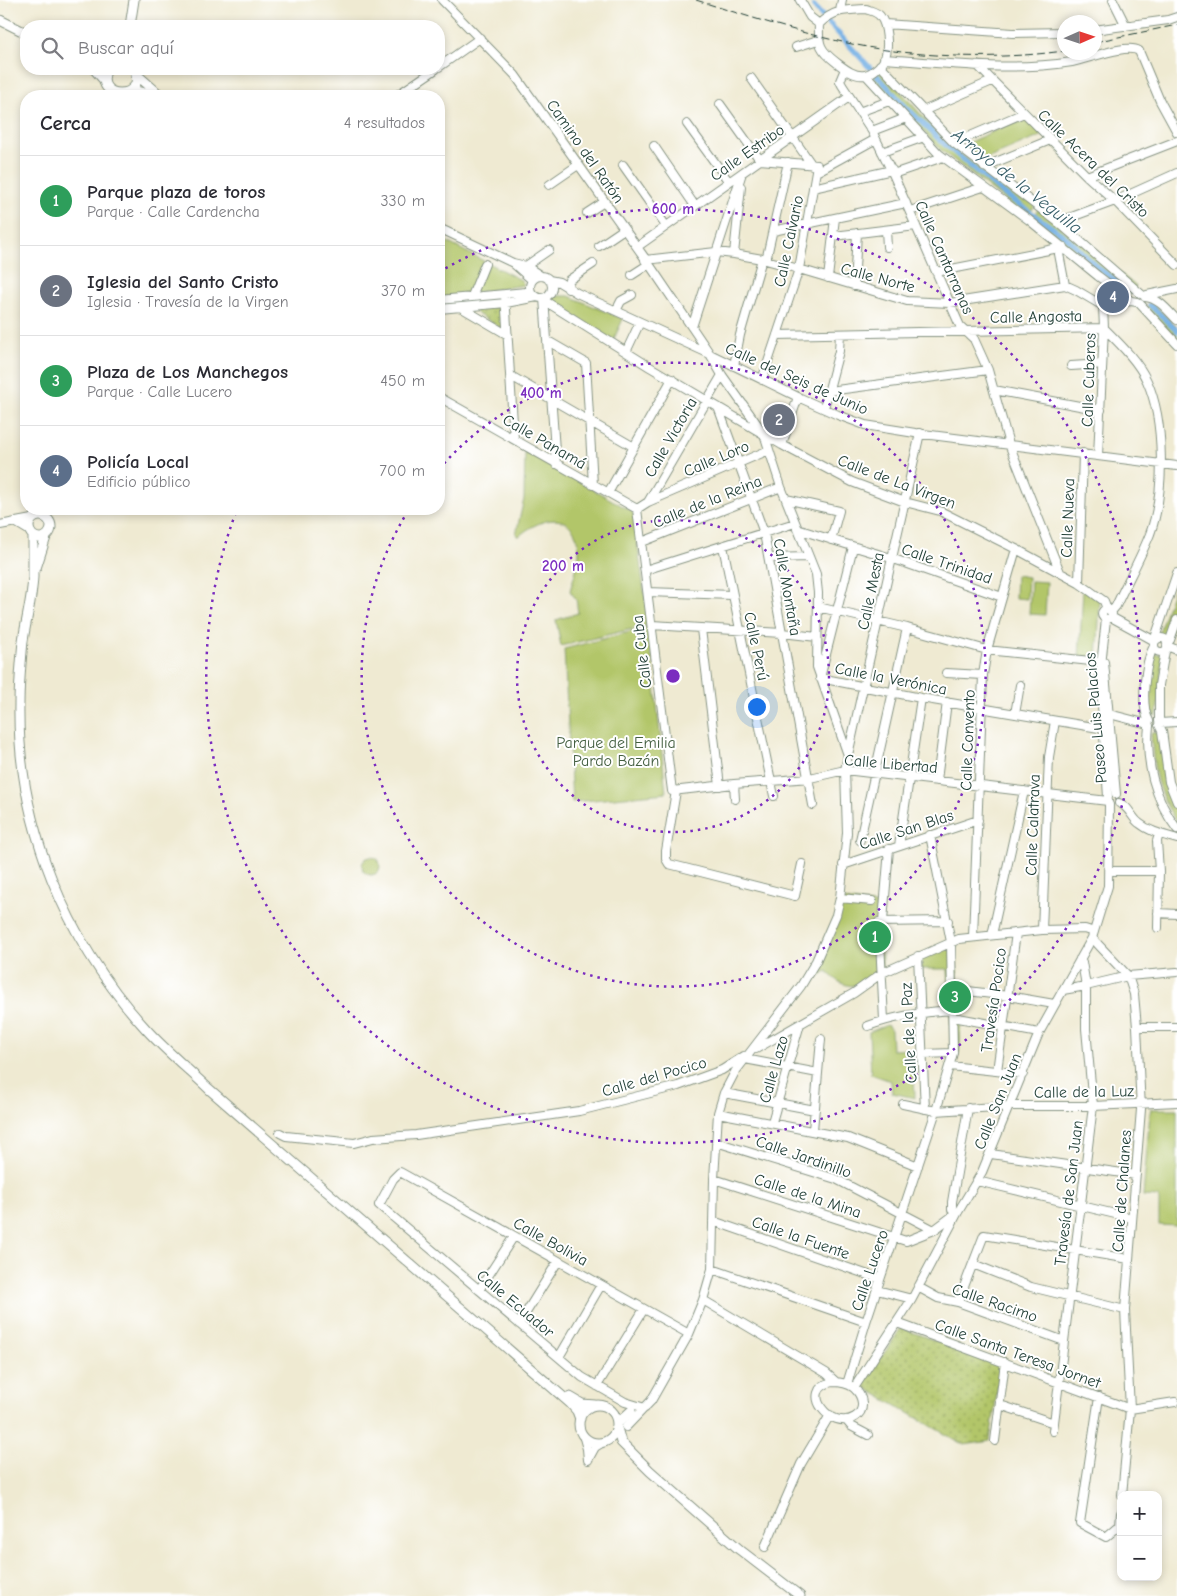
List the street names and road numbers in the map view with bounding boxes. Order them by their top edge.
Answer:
street label: Camino del Ratón [543,96,628,207]
street label: Calle Acera del Cristo [1034,106,1153,221]
street label: Calle Estribo [707,121,788,185]
street label: Calle Calvario [770,194,807,289]
street label: Calle Cantarranas [911,198,977,317]
street label: Calle Norte [839,259,917,296]
street label: Calle Angosta [990,307,1082,327]
street label: Calle Cuberos [1078,332,1100,427]
street label: Calle del Seis de Junio [722,339,871,419]
street label: Calle Victoria [641,394,701,481]
street label: Calle Panamá [499,411,590,473]
street label: Calle Loro [681,437,752,481]
street label: Calle de La Virgen [835,451,958,513]
street label: Calle de la Reina [650,472,764,532]
street label: Calle Nueva [1058,478,1078,558]
street label: Calle Montaña [770,537,804,637]
street label: Calle Trinidad [899,540,994,588]
street label: Calle Mesta [854,551,888,632]
street label: Calle Perú [740,610,772,682]
street label: Calle Cuba [629,614,655,689]
street label: Paseo Luis Palacios [1081,651,1111,784]
street label: Calle la Verónica [833,659,948,699]
street label: Calle Convento [957,689,979,791]
street label: Calle Libertad [843,751,938,777]
street label: Calle Calatrava [1022,774,1044,876]
street label: Calle San Blas [857,806,956,854]
street label: Travesía Pocico [978,947,1010,1053]
street label: Calle de la Paz [897,982,921,1084]
street label: Calle Lazo [756,1033,792,1105]
street label: Calle San Juan [970,1051,1025,1152]
street label: Calle del Pocico [600,1053,709,1101]
street label: Calle de la Luz [1034,1082,1134,1102]
street label: Travesía de San Juan [1051,1119,1087,1267]
street label: Calle de Chalanes [1109,1129,1135,1253]
street label: Calle Jardinillo [753,1132,854,1182]
street label: Calle de la Mina [752,1170,864,1222]
street label: Calle la Fuente [750,1213,852,1263]
street label: Calle Bolivia [510,1214,591,1270]
street label: Calle Lucero [848,1227,892,1313]
street label: Calle Ecuador [473,1266,558,1342]
street label: Calle Racimo [950,1280,1040,1326]
street label: Calle Santa Teresa Jornet [932,1316,1103,1392]

